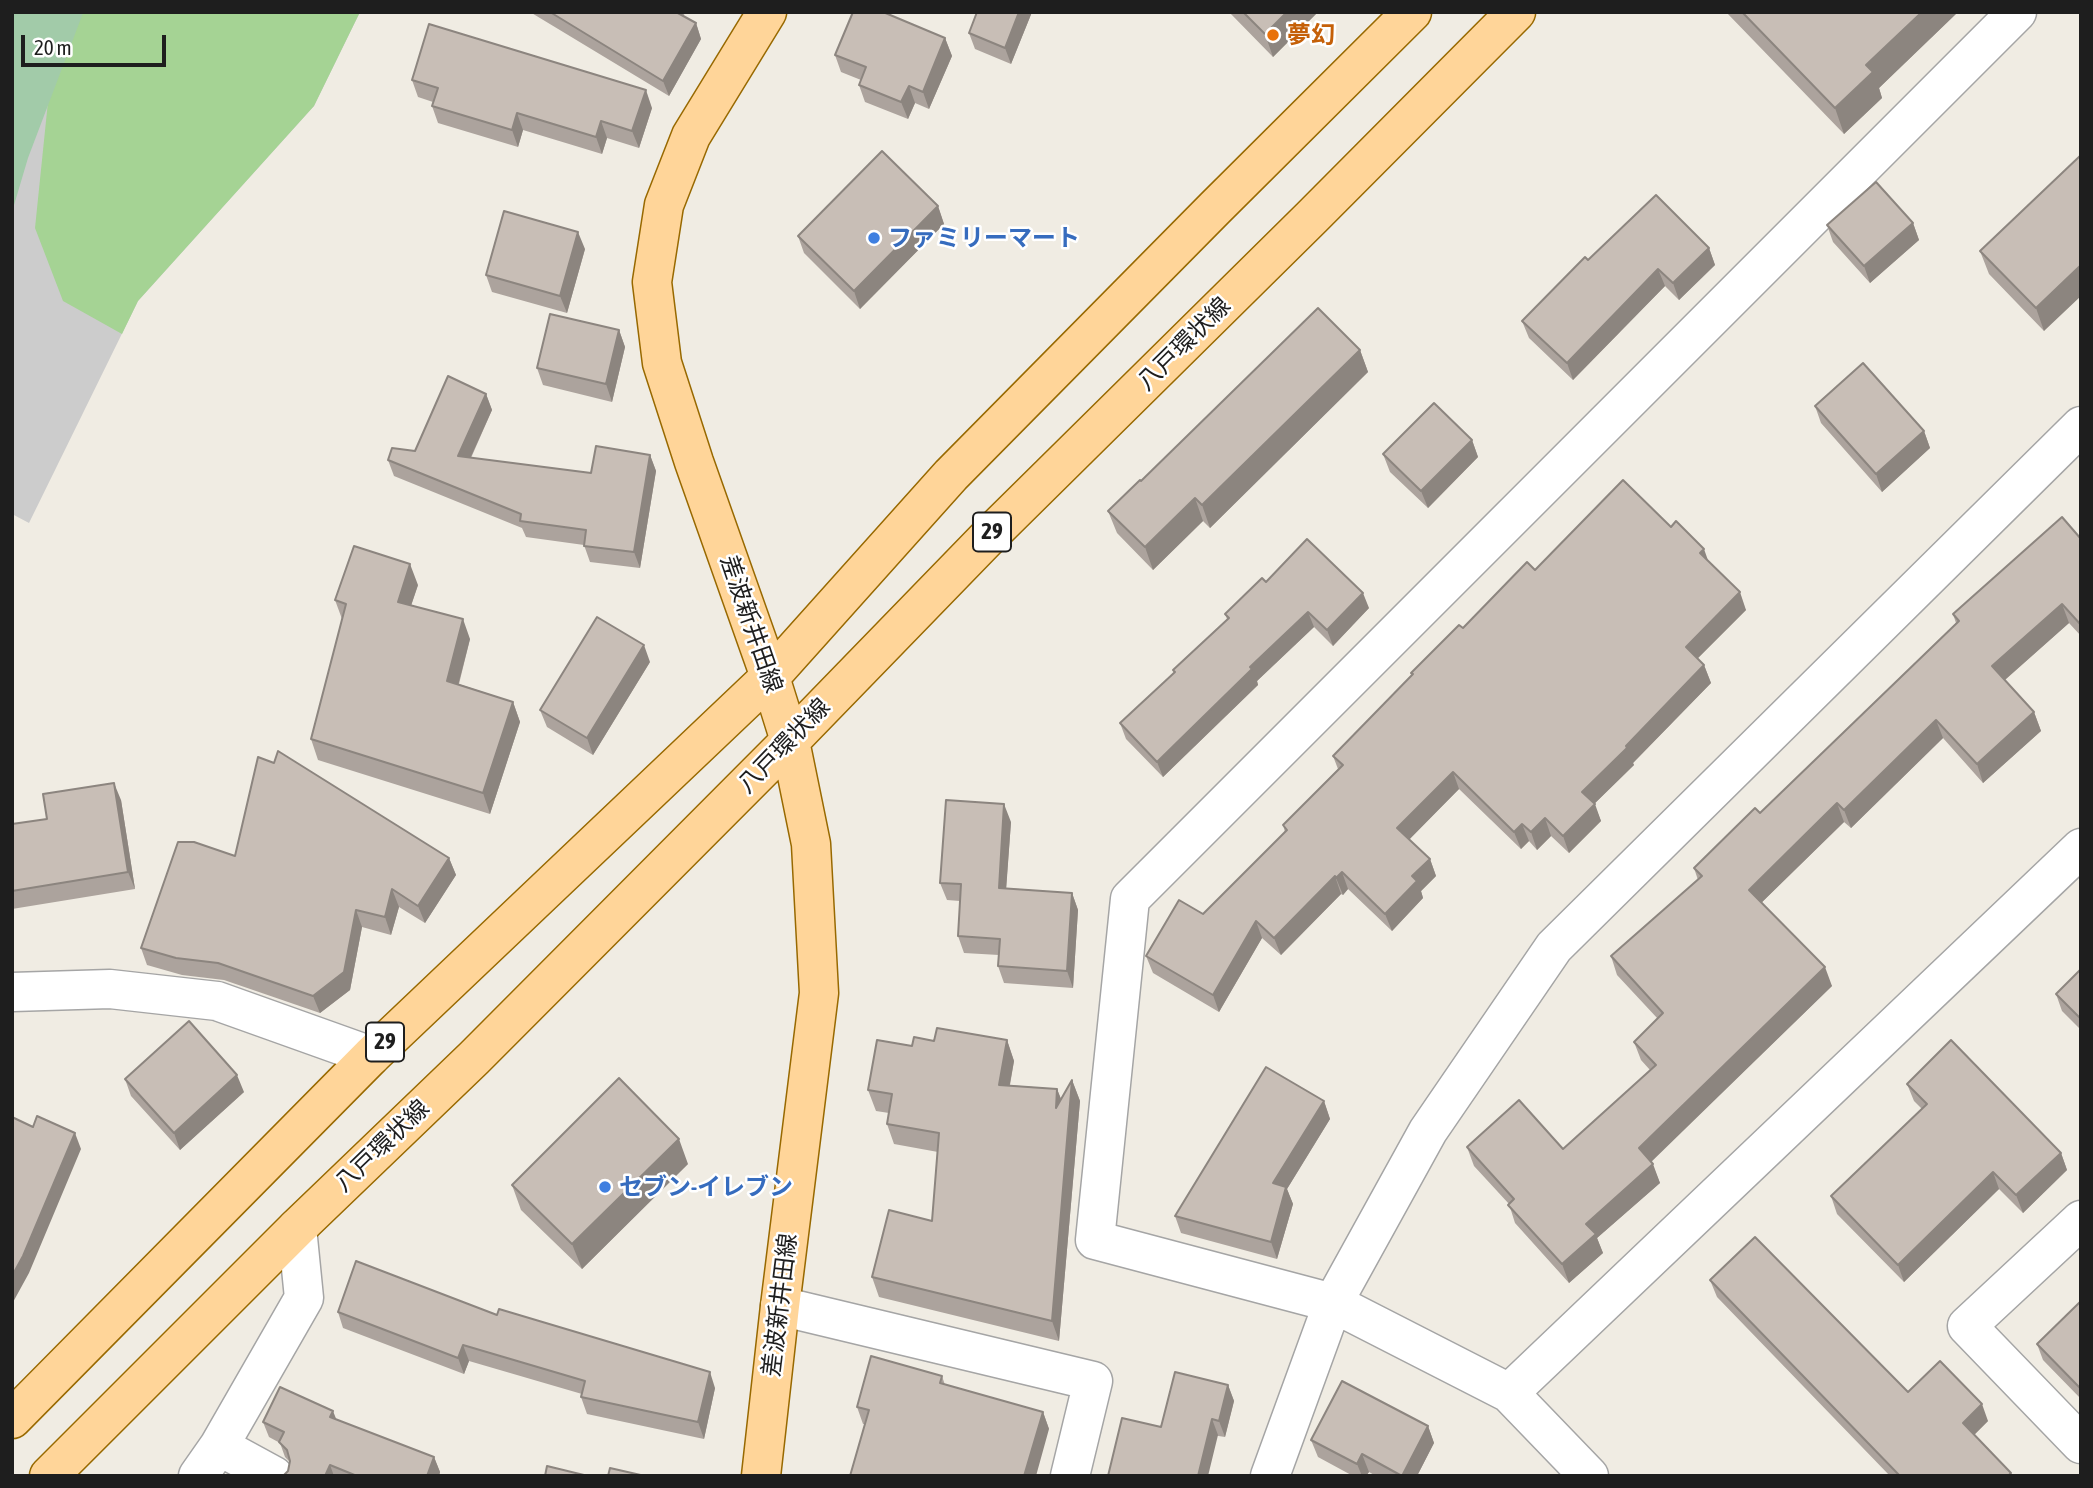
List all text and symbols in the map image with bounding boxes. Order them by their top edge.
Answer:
scale bar [24,21,170,65]
place label: 夢幻 [1287,21,1335,49]
marker: 夢幻 [1265,27,1281,43]
text: 20 m [34,35,72,59]
place label: ファミリーマート [888,224,1080,252]
marker: ファミリーマート [866,230,882,246]
street label: 八戸環状線 [1131,291,1237,397]
road number: 29 [973,512,1011,552]
street label: 差波新井田線 [714,551,788,697]
street label: 八戸環状線 [732,693,836,799]
road number: 29 [366,1023,404,1062]
street label: 八戸環状線 [329,1094,435,1198]
place label: セブン-イレブン [619,1173,793,1201]
marker: セブン-イレブン [597,1179,613,1195]
street label: 差波新井田線 [757,1232,803,1378]

